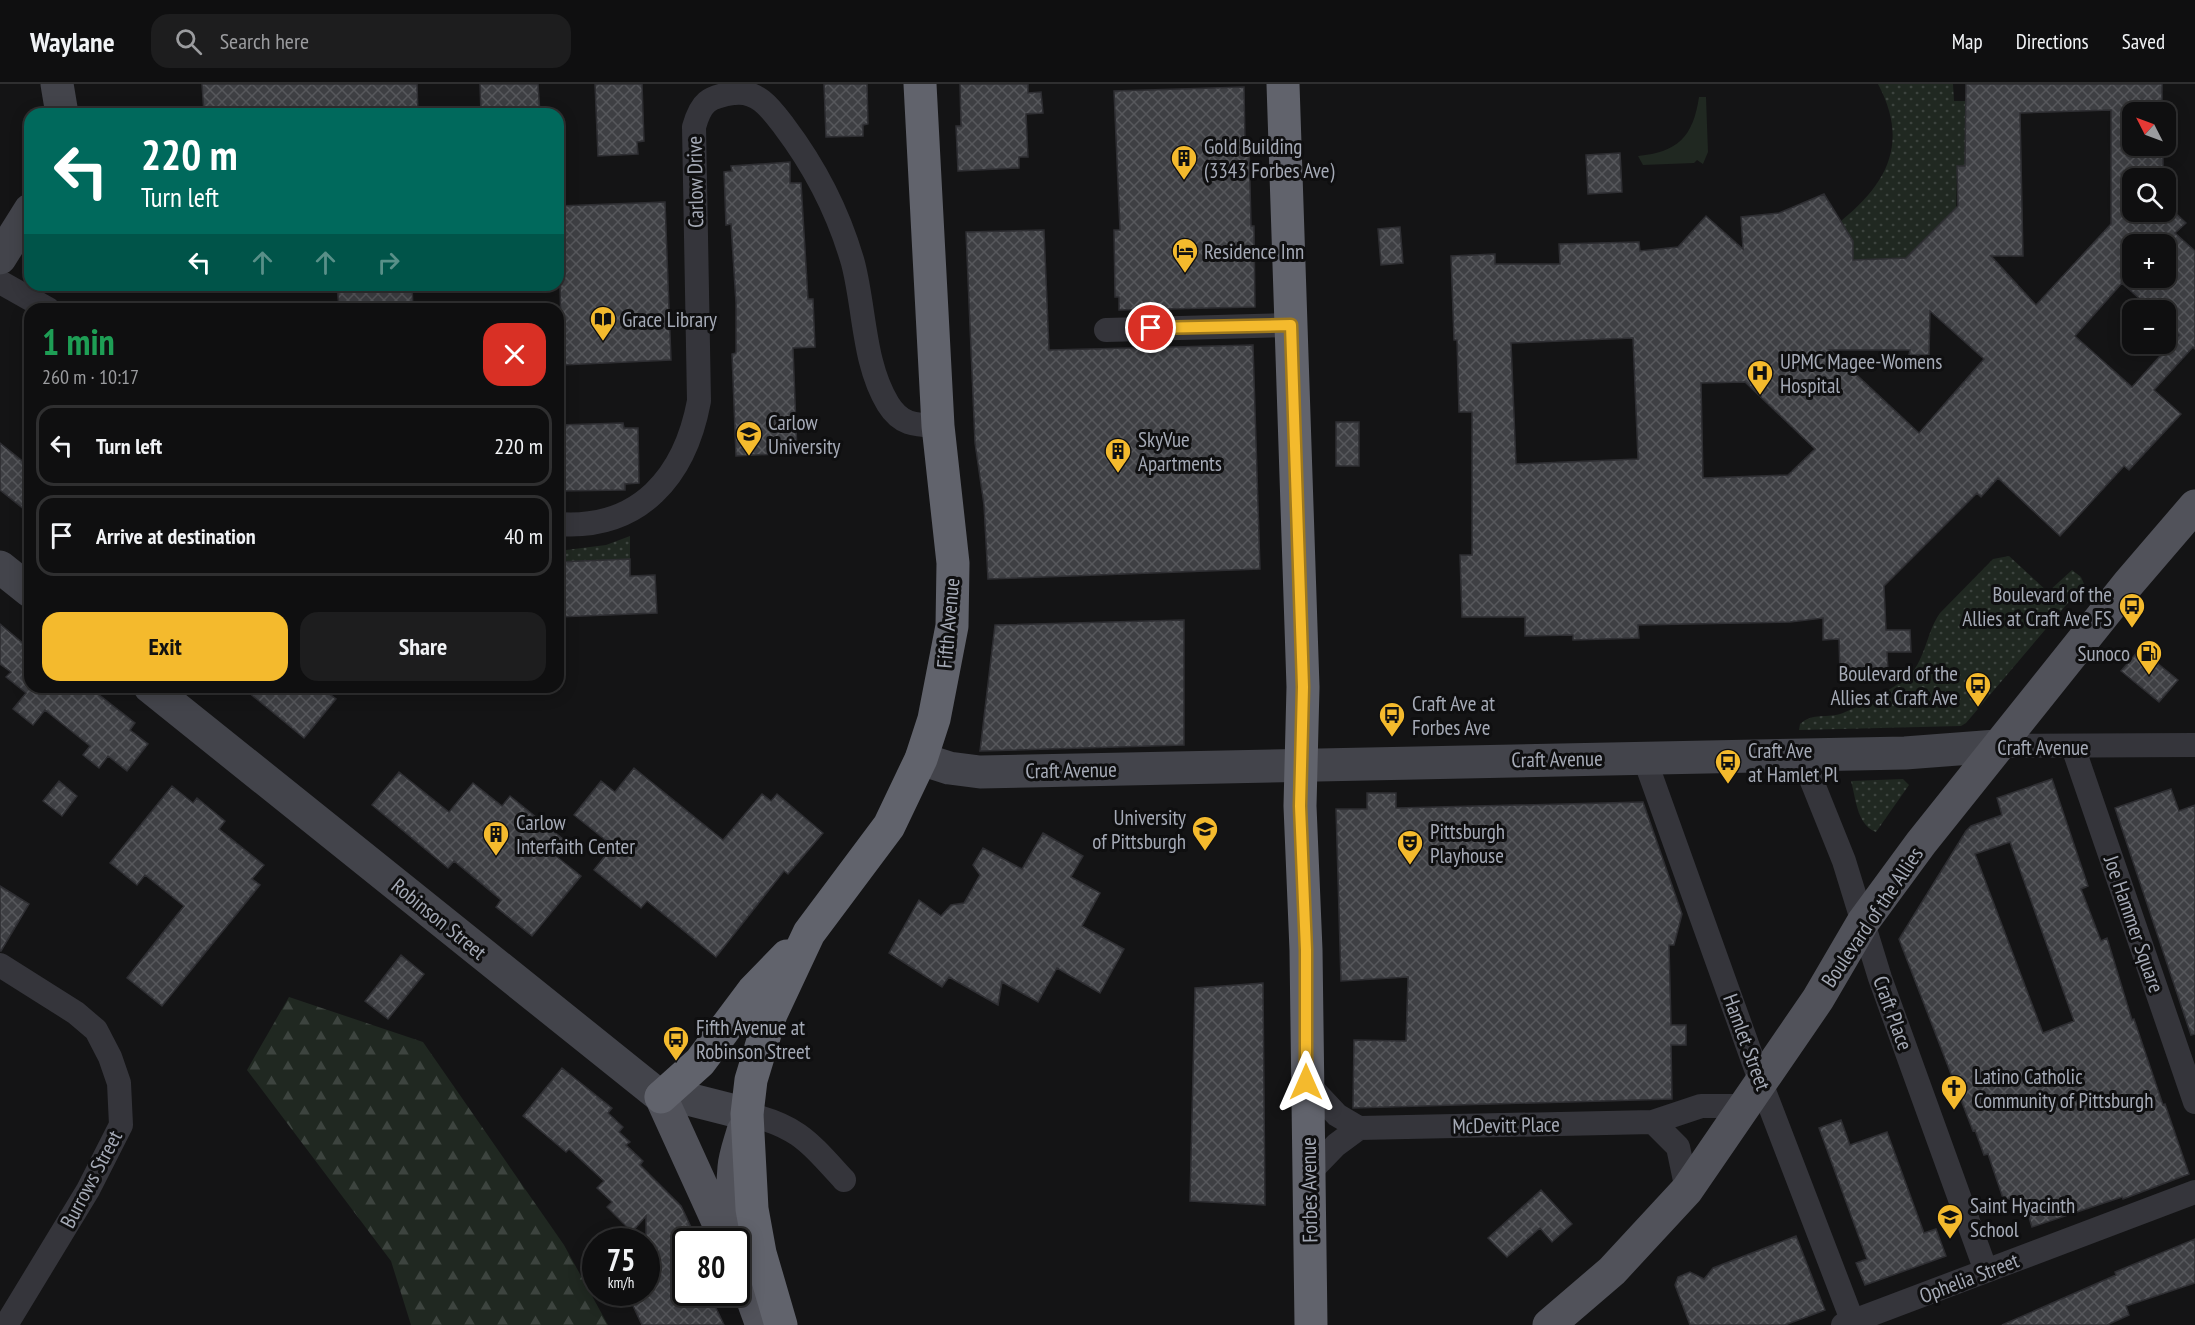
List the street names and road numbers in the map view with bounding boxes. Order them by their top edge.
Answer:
street label: Carlow Drive [681,136,709,228]
street label: Fifth Avenue [931,577,965,669]
street label: Craft Avenue [1997,734,2089,761]
street label: Craft Avenue [1511,745,1603,773]
street label: Craft Avenue [1025,756,1117,784]
street label: Boulevard of the Allies [1815,842,1929,992]
street label: Joe Hammer Square [2098,851,2170,996]
street label: Robinson Street [386,872,492,966]
street label: Craft Place [1867,972,1919,1054]
street label: Hamlet Street [1717,990,1777,1094]
street label: McDevitt Place [1452,1111,1560,1139]
street label: Burrows Street [54,1125,128,1232]
street label: Forbes Avenue [1295,1137,1323,1243]
street label: Ophelia Street [1915,1247,2023,1309]

